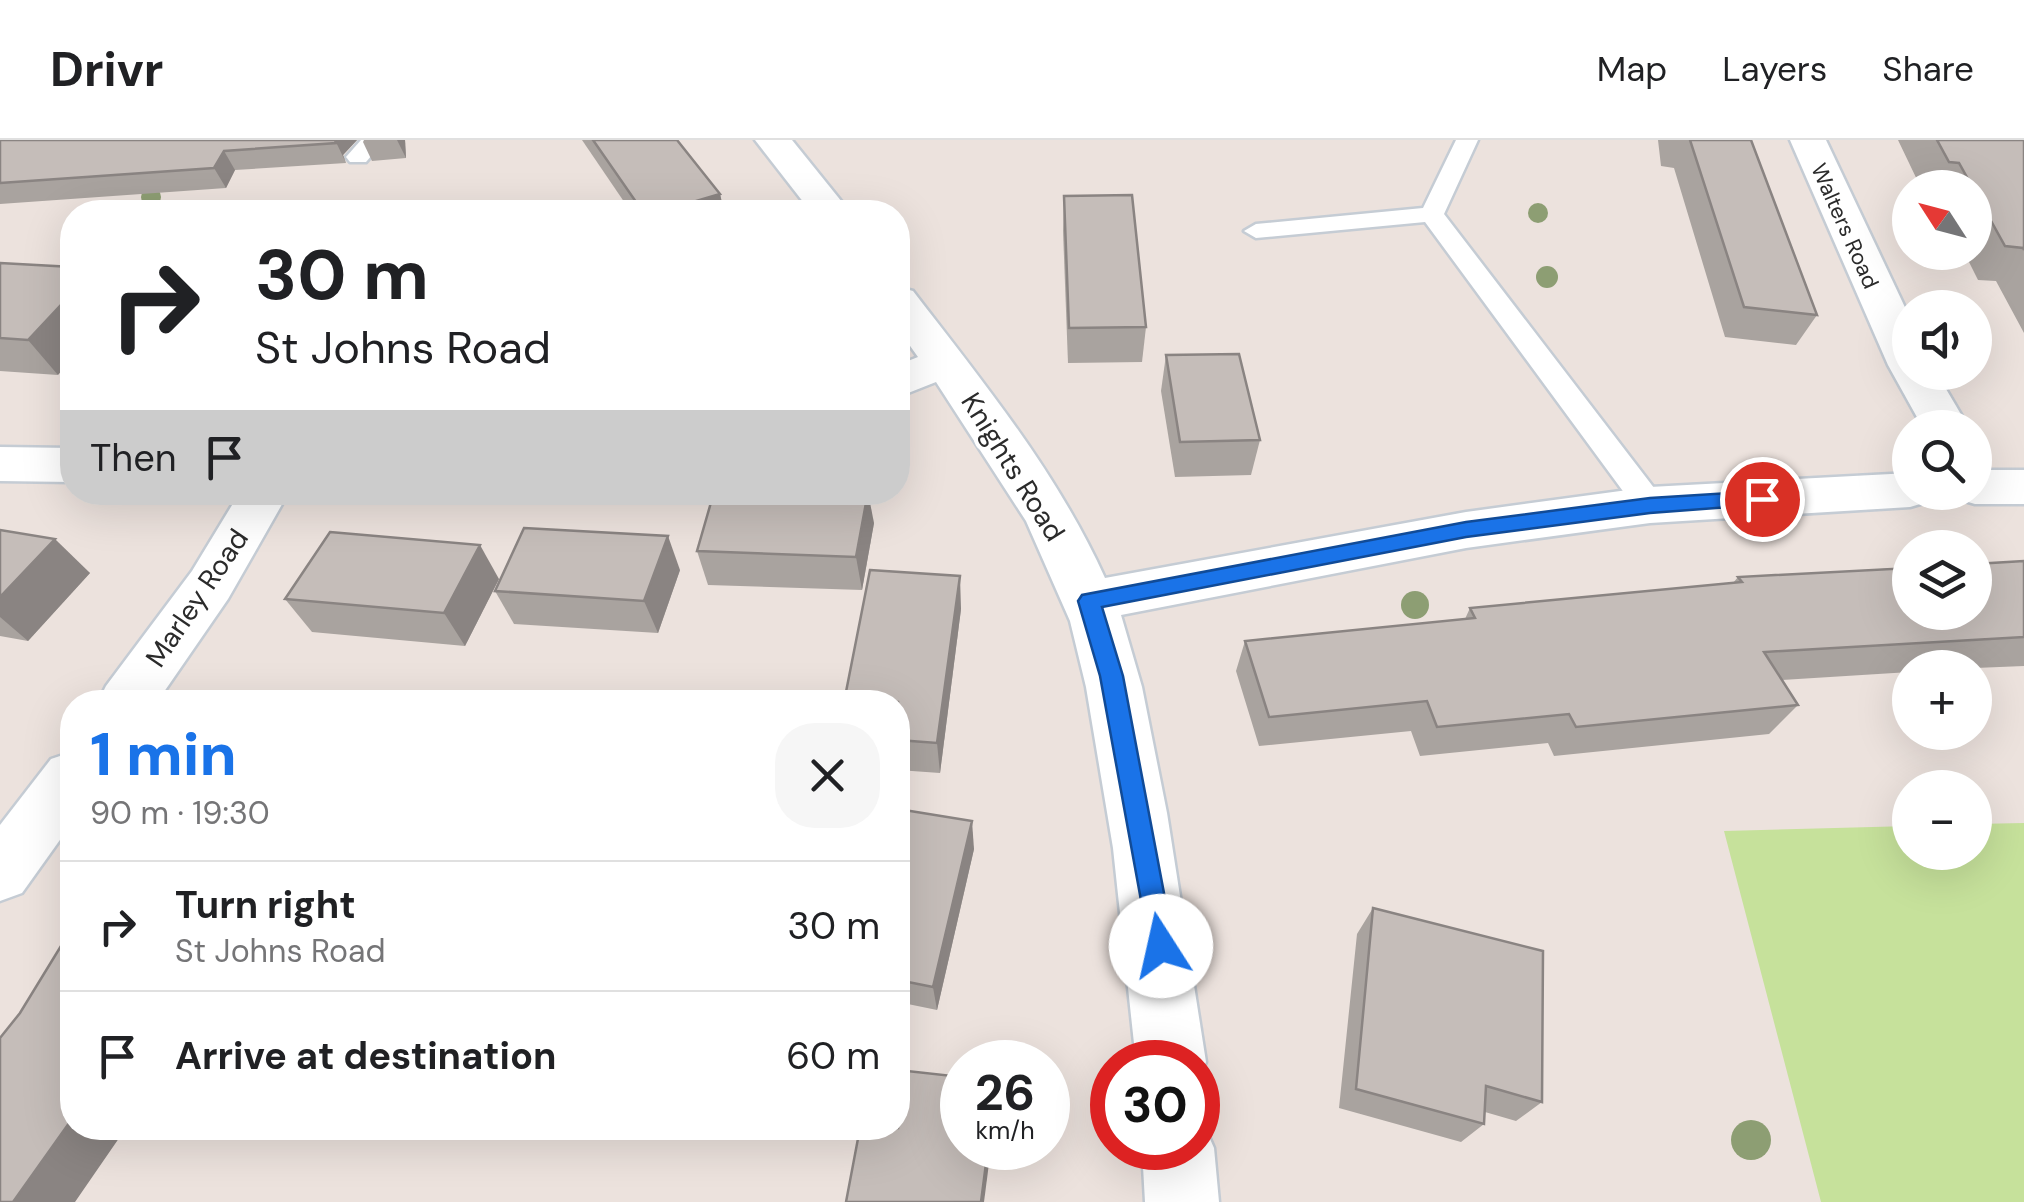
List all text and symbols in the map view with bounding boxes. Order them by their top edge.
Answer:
text: Drivr [50,38,163,101]
text: Map [1597,46,1667,92]
text: Layers [1722,46,1827,92]
text: Share [1882,46,1974,92]
street label: Walters Road [1804,159,1886,293]
north arrow [1892,170,1992,270]
map controls [1892,170,1992,870]
text: 30 m [255,230,429,321]
icon: right [90,240,220,370]
button: sound [1892,290,1992,390]
text: St Johns Road [255,318,551,377]
street label: Knights Road [953,386,1073,548]
button: search [1892,410,1992,510]
icon: arrive [197,430,252,485]
text: Then [90,433,177,483]
pin [1720,457,1805,542]
icon: arrive [1735,472,1790,527]
street label: Marley Road [137,522,257,674]
button: layers [1892,530,1992,630]
button: + [1892,650,1992,750]
text: 1 min [90,715,237,794]
button: close [775,723,880,828]
button: − [1892,770,1992,870]
text: 90 m · 19:30 [90,792,270,834]
text: Turn right [175,880,356,930]
position arrow [1109,894,1213,998]
icon: right [90,899,145,954]
text: 30 m [788,901,880,951]
text: St Johns Road [175,930,385,972]
icon: arrive [90,1029,145,1084]
text: Arrive at destination [175,1031,557,1081]
text: 60 m [786,1031,880,1081]
speed limit sign: 30 [1090,1040,1220,1170]
text: 26 [975,1060,1035,1126]
text: km/h [975,1114,1035,1147]

